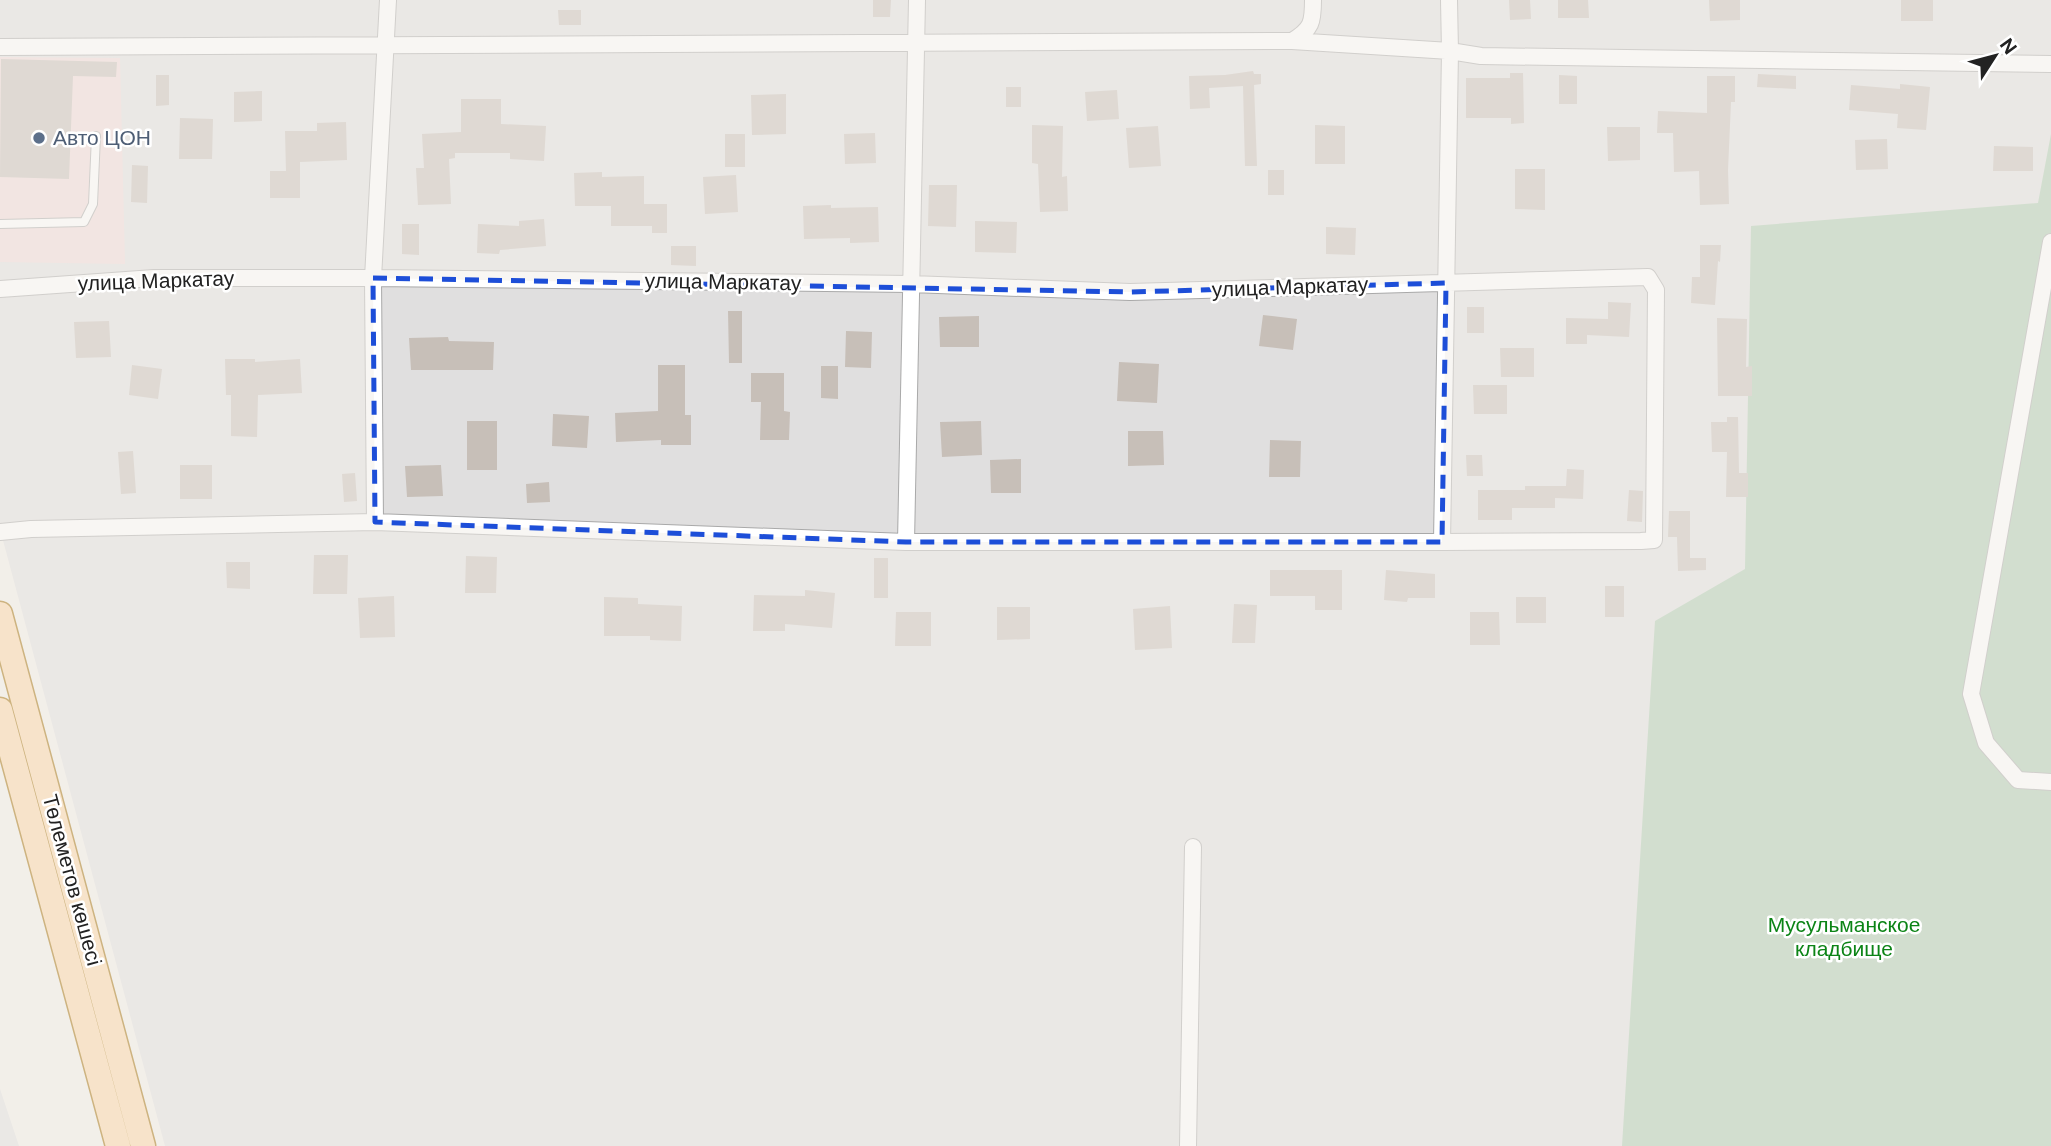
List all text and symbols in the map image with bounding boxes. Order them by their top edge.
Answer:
north arrow [1960,21,2030,91]
text: N [1994,33,2023,59]
place label: Авто ЦОН [53,124,151,152]
marker: Авто ЦОН [31,130,47,146]
street label: улица Маркатау [77,264,235,298]
street label: улица Маркатау [644,267,802,297]
street label: улица Маркатау [1211,270,1369,304]
street label: Төлеметов көшесі [36,791,108,969]
park label: Мусульманское кладбище [1768,911,1920,963]

